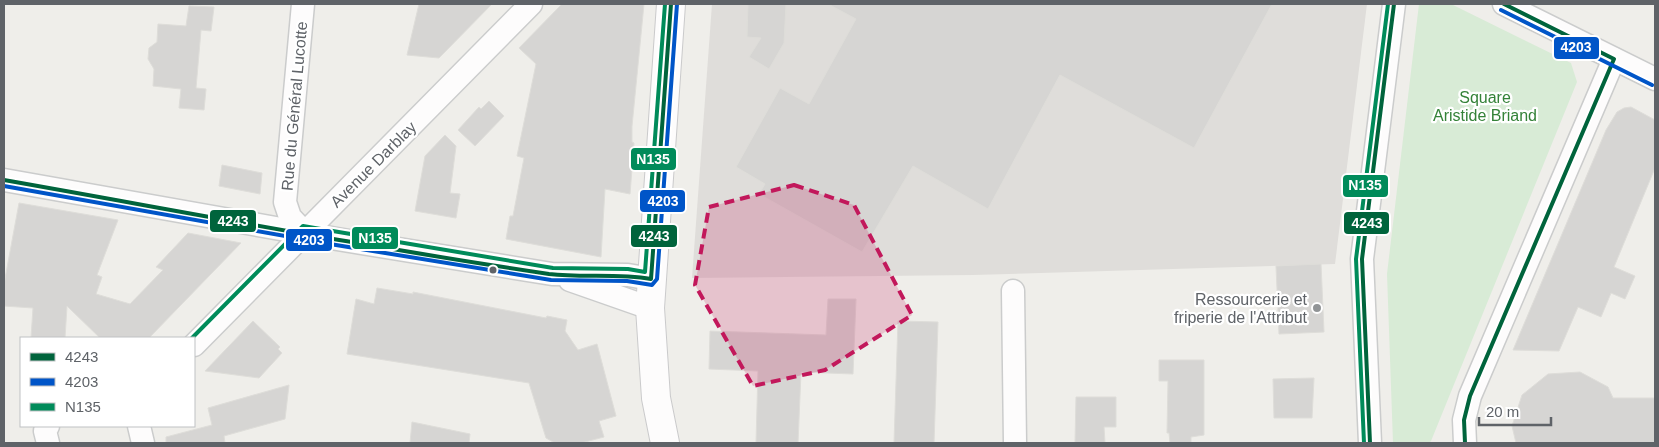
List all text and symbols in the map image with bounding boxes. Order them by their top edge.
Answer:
street label: Rue du Général Lucotte [279,21,310,191]
line badge: 4203 [1553,36,1600,60]
text: 4203 [1560,39,1592,55]
park label: Square Aristide Briand [1433,89,1537,124]
street label: Avenue Darblay [327,118,420,211]
line badge: N135 [630,147,677,171]
text: N135 [636,151,670,167]
line badge: N135 [1342,174,1389,198]
text: N135 [1348,177,1382,193]
line badge: 4203 [639,189,686,213]
text: 4203 [647,193,679,209]
line badge: 4243 [209,209,257,233]
line badge: 4243 [1343,211,1390,235]
text: 4243 [217,213,249,229]
text: 4243 [1351,215,1383,231]
line badge: 4243 [630,224,678,248]
line badge: N135 [351,226,399,250]
line badge: 4203 [285,228,333,252]
text: 4243 [638,228,670,244]
text: N135 [358,230,392,246]
text: 4203 [293,232,325,248]
unlabelled marker [488,265,498,275]
place label: Ressourcerie et friperie de l'Attribut [1174,291,1308,326]
marker: Ressourcerie et friperie de l'Attribut [1311,302,1323,314]
legend [20,337,195,427]
text: 4243 [65,348,98,365]
text: 4203 [65,373,98,390]
scale bar [1479,394,1552,426]
text: N135 [65,398,101,415]
text: 20 m [1486,403,1519,420]

